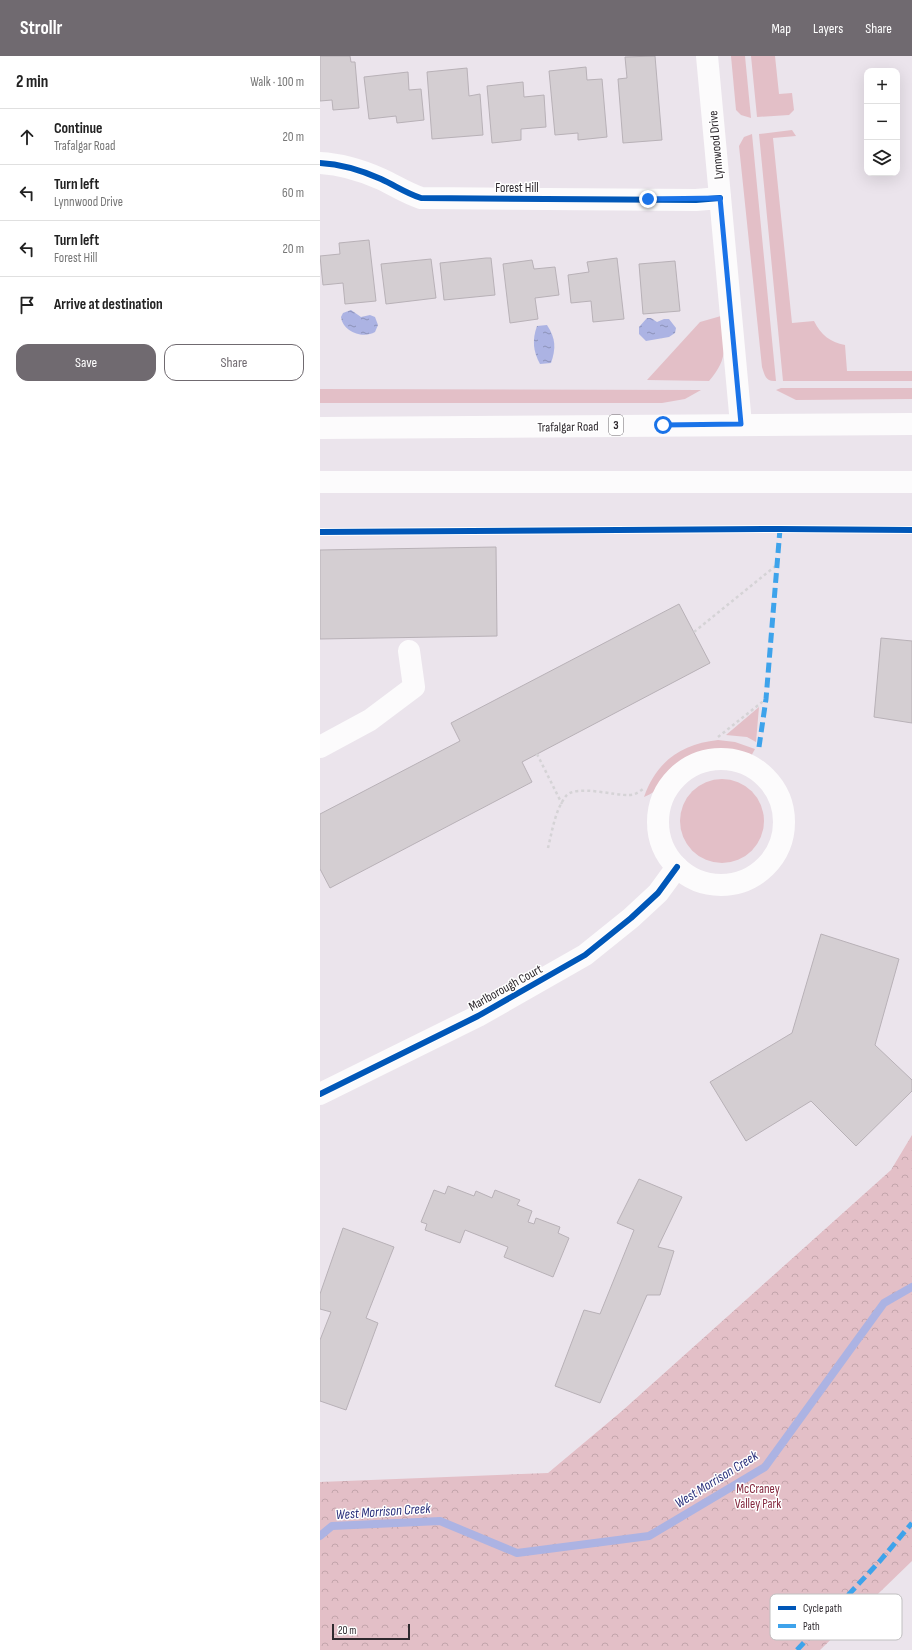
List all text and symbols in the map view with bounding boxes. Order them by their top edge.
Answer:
text: Strollr [20,17,62,40]
text: Map [771,20,791,37]
text: Layers [813,20,843,37]
text: Share [865,20,892,37]
map controls [864,68,900,176]
button: + [864,68,900,104]
text: 2 min [16,72,48,92]
text: Walk · 100 m [250,74,304,90]
button: − [864,104,900,140]
street label: Lynnwood Drive [705,110,727,180]
text: Continue [54,119,103,138]
icon: ahead [16,126,38,148]
text: 20 m [282,129,304,145]
text: Trafalgar Road [54,138,115,154]
button: layers [864,140,900,176]
text: Turn left [54,175,99,194]
street label: Forest Hill [495,180,539,196]
icon: left [16,182,38,204]
text: 60 m [282,185,304,201]
route end [639,190,657,208]
text: Lynnwood Drive [54,194,123,210]
text: Turn left [54,231,99,250]
icon: left [16,238,38,260]
text: 20 m [282,241,304,257]
text: Forest Hill [54,250,97,266]
icon: arrive [16,294,38,316]
text: Arrive at destination [54,295,163,314]
button: Save [16,344,156,381]
button: Share [164,344,304,381]
road number: 3 [609,415,623,435]
route start [654,416,672,434]
street label: Trafalgar Road [537,418,599,436]
street label: Marlborough Court [466,961,545,1015]
water label: West Morrison Creek [672,1447,762,1512]
park label: McCraney Valley Park [735,1481,781,1512]
water label: West Morrison Creek [335,1500,432,1523]
legend [770,1594,902,1640]
text: Cycle path [803,1602,842,1615]
text: Path [803,1620,820,1633]
scale bar [332,1622,410,1641]
text: 20 m [338,1624,356,1637]

